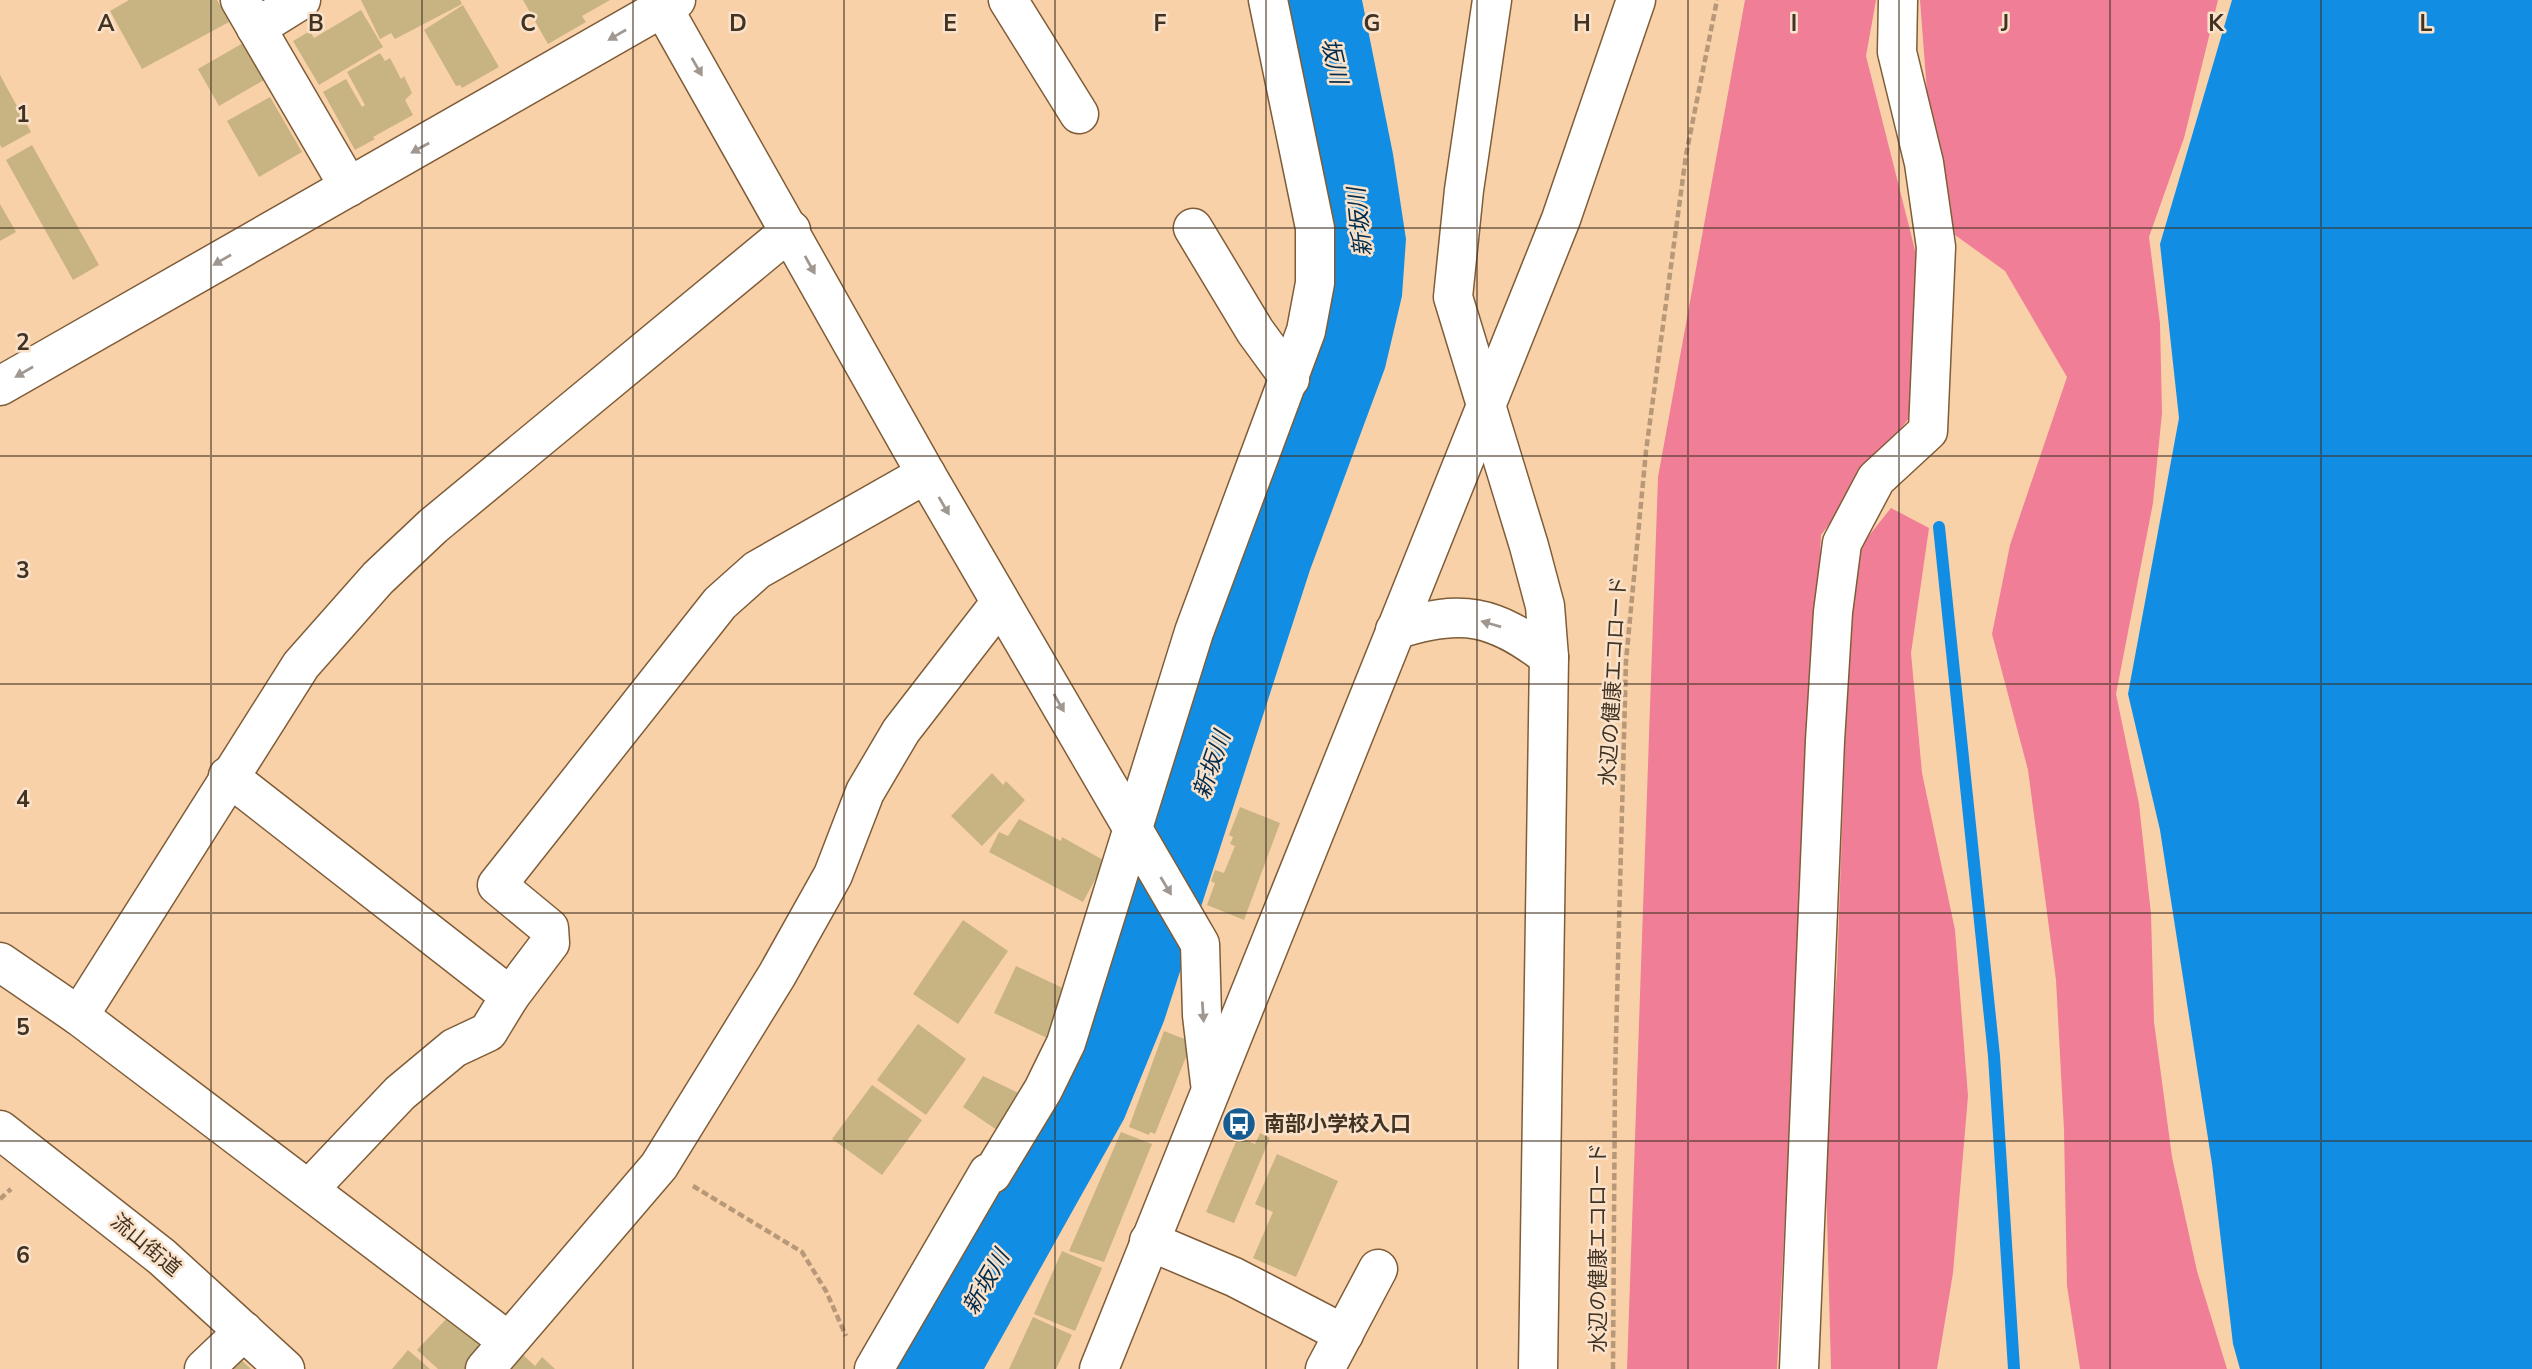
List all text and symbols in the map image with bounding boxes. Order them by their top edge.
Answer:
text: A [97,8,115,39]
text: B [308,8,324,39]
text: C [520,8,536,39]
text: D [729,8,747,39]
text: E [943,8,957,39]
text: F [1154,8,1167,39]
text: G [1364,8,1380,39]
text: H [1573,8,1591,39]
text: I [1791,8,1797,39]
text: J [2000,8,2009,39]
text: K [2208,8,2224,39]
text: L [2420,8,2433,39]
one-way arrow [608,28,627,41]
water label: 坂川 [1314,35,1355,90]
one-way arrow [690,58,703,77]
text: 1 [16,99,30,130]
one-way arrow [410,142,430,154]
water label: 新坂川 [1341,183,1379,258]
one-way arrow [212,253,232,265]
one-way arrow [804,255,816,274]
text: 2 [16,327,30,358]
one-way arrow [14,366,34,378]
one-way arrow [938,496,950,516]
text: 3 [16,555,30,586]
street label: 水辺の健康エコロード [1594,575,1632,787]
one-way arrow [1480,618,1501,628]
one-way arrow [1052,693,1065,712]
water label: 新坂川 [1186,724,1239,803]
text: 4 [16,784,30,815]
one-way arrow [1159,876,1172,895]
one-way arrow [1198,1001,1209,1023]
text: 5 [16,1012,30,1043]
bus stop icon: 南部小学校入口 [1220,1105,1258,1143]
place label: 南部小学校入口 [1264,1110,1411,1138]
street label: 水辺の健康エコロード [1584,1143,1612,1353]
street label: 流山街道 [105,1207,187,1283]
text: 6 [16,1240,30,1271]
water label: 新坂川 [955,1242,1018,1320]

